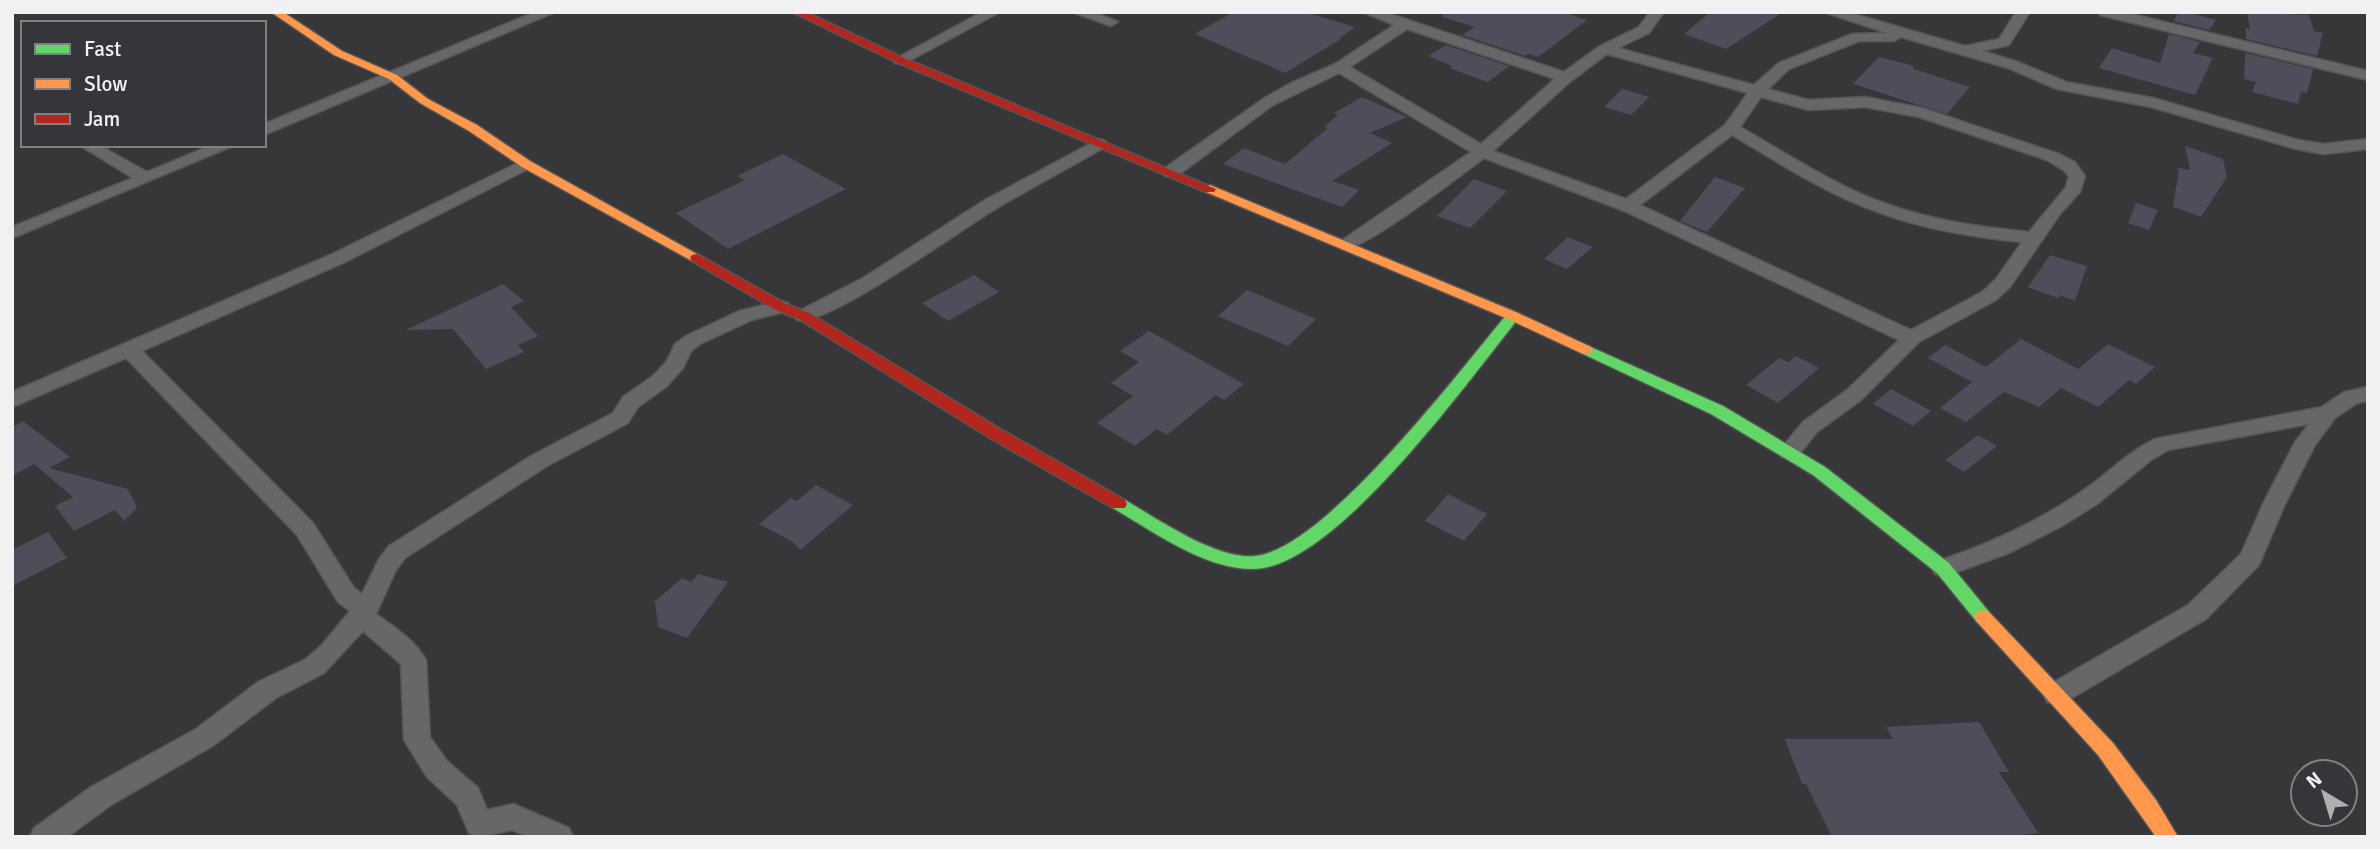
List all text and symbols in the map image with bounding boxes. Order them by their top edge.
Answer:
legend [21,21,266,147]
text: Fast [84,36,121,62]
text: Slow [84,71,128,97]
text: Jam [84,106,120,132]
north arrow [2289,758,2359,828]
text: N [2302,767,2327,794]

